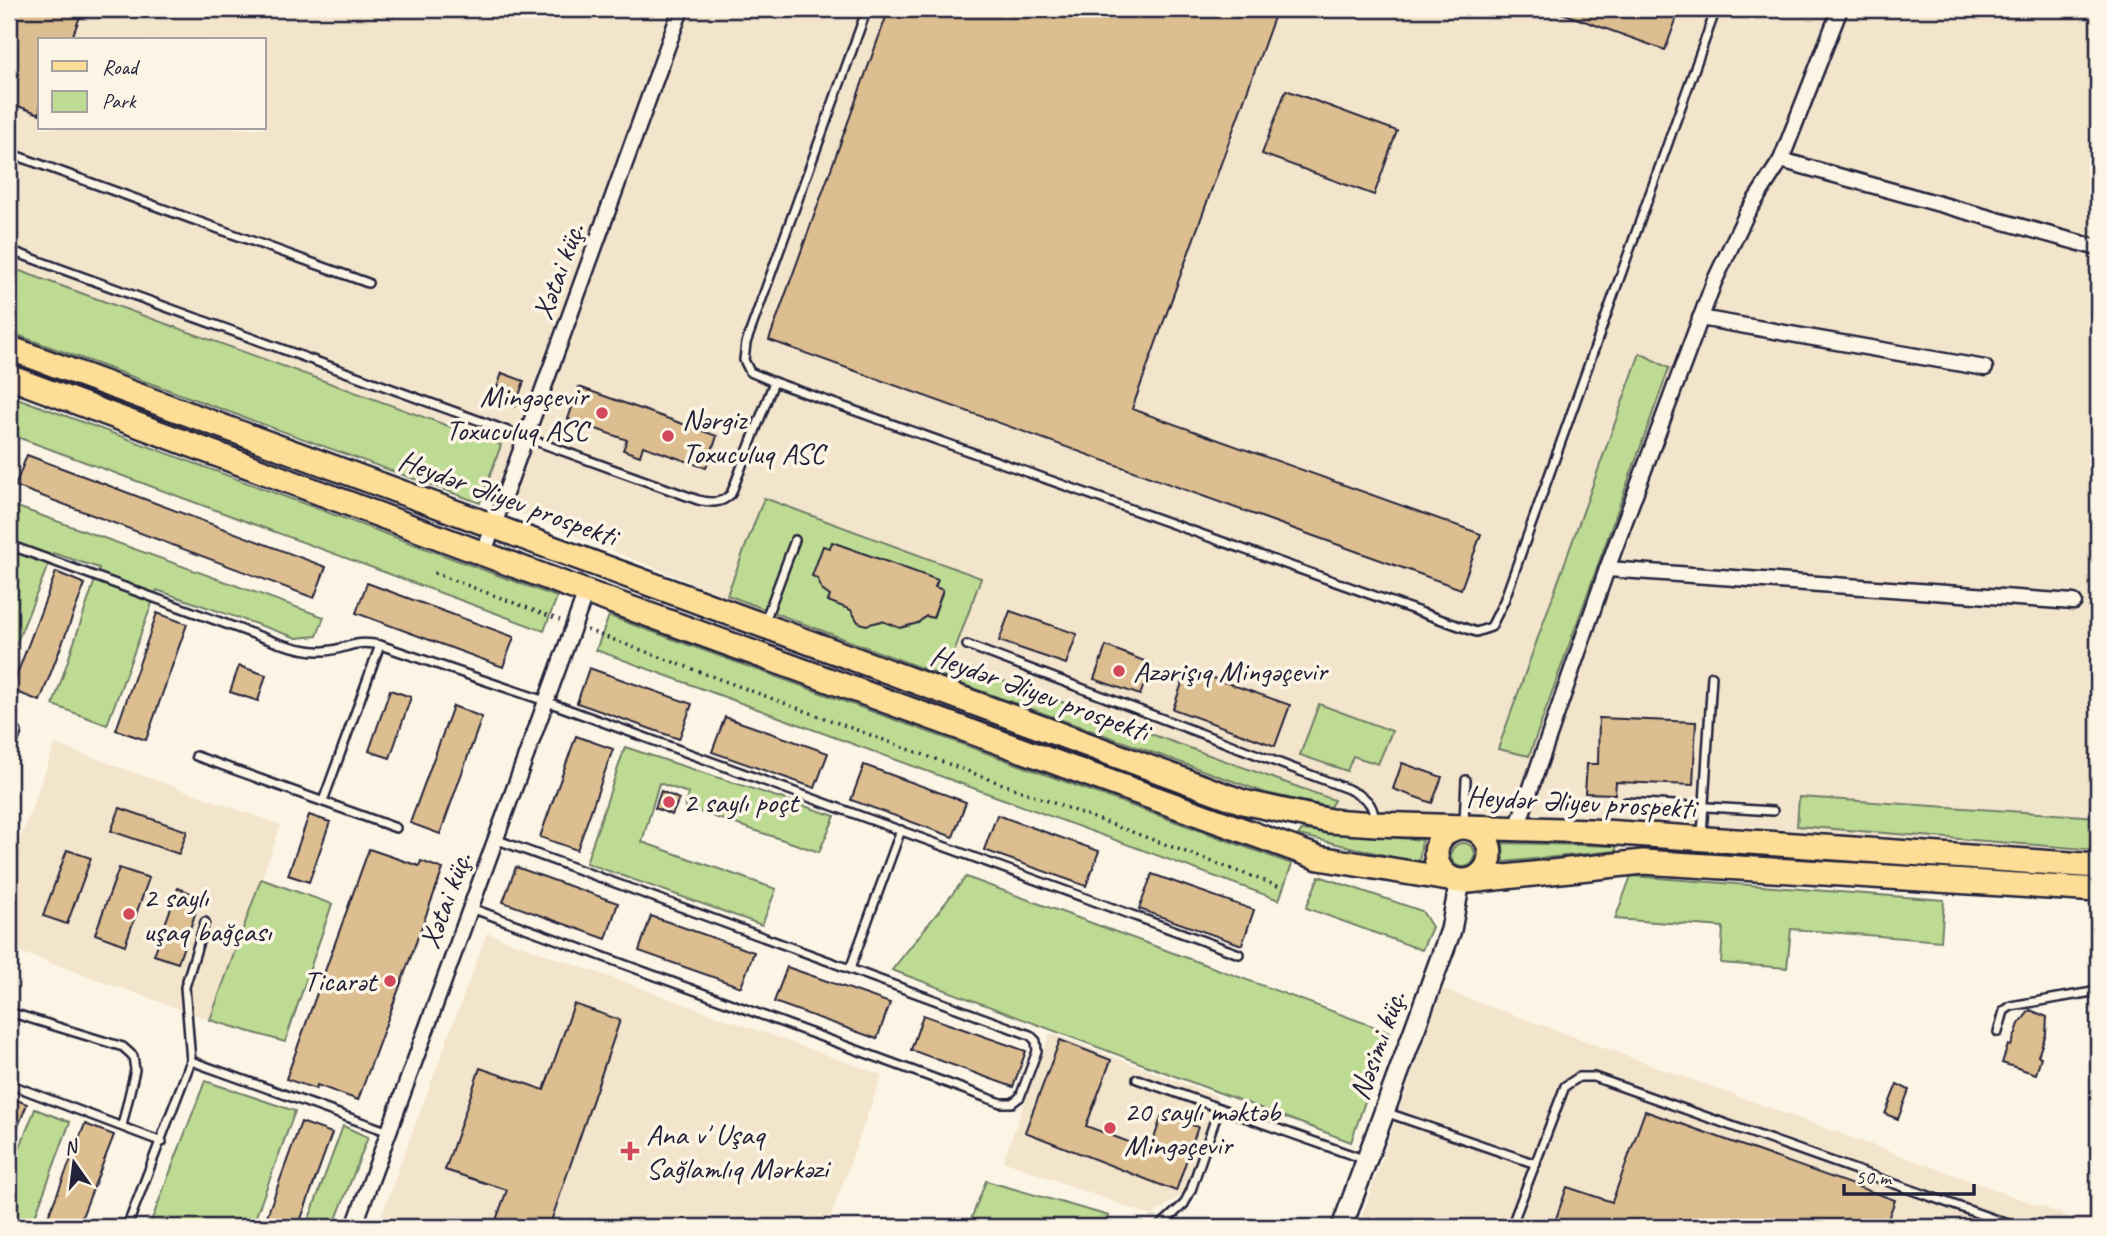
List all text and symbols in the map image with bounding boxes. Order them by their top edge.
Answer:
legend [38,38,266,130]
text: Road [102,54,141,80]
text: Park [102,88,137,114]
street label: Xətai küç. [523,217,593,324]
place label: Mingəçevir Toxuculuq ASC [446,377,592,449]
place label: Nərgiz Toxuculuq ASC [682,400,828,472]
marker: Mingəçevir Toxuculuq ASC [594,405,610,421]
marker: Nərgiz Toxuculuq ASC [660,428,676,444]
street label: Heydər Əliyev prospekti [394,441,626,556]
street label: Heydər Əliyev prospekti [926,636,1158,751]
place label: Azərişıq Mingəçevir [1133,652,1329,690]
marker: Azərişıq Mingəçevir [1111,663,1127,679]
street label: Heydər Əliyev prospekti [1465,777,1700,827]
place label: 2 saylı poçt [683,783,801,821]
marker: 2 saylı poçt [661,794,677,810]
street label: Xətai küç. [410,846,480,953]
place label: 2 saylı uşaq bağçası [143,878,273,950]
marker: 2 saylı uşaq bağçası [121,906,137,922]
place label: Ticarət [303,962,379,1000]
marker: Ticarət [382,973,398,989]
street label: Nəsimi küç. [1340,985,1414,1105]
place label: 20 saylı məktəb Mingəçevir [1124,1092,1282,1164]
place label: Ana v' Uşaq Sağlamlıq Mərkəzi [646,1115,831,1187]
marker: 20 saylı məktəb Mingəçevir [1102,1120,1118,1136]
north arrow [38,1128,108,1198]
text: N [62,1134,82,1161]
marker: Ana v' Uşaq Sağlamlıq Mərkəzi [620,1141,640,1161]
scale bar [1844,1152,1974,1196]
text: 50 m [1855,1164,1893,1190]

